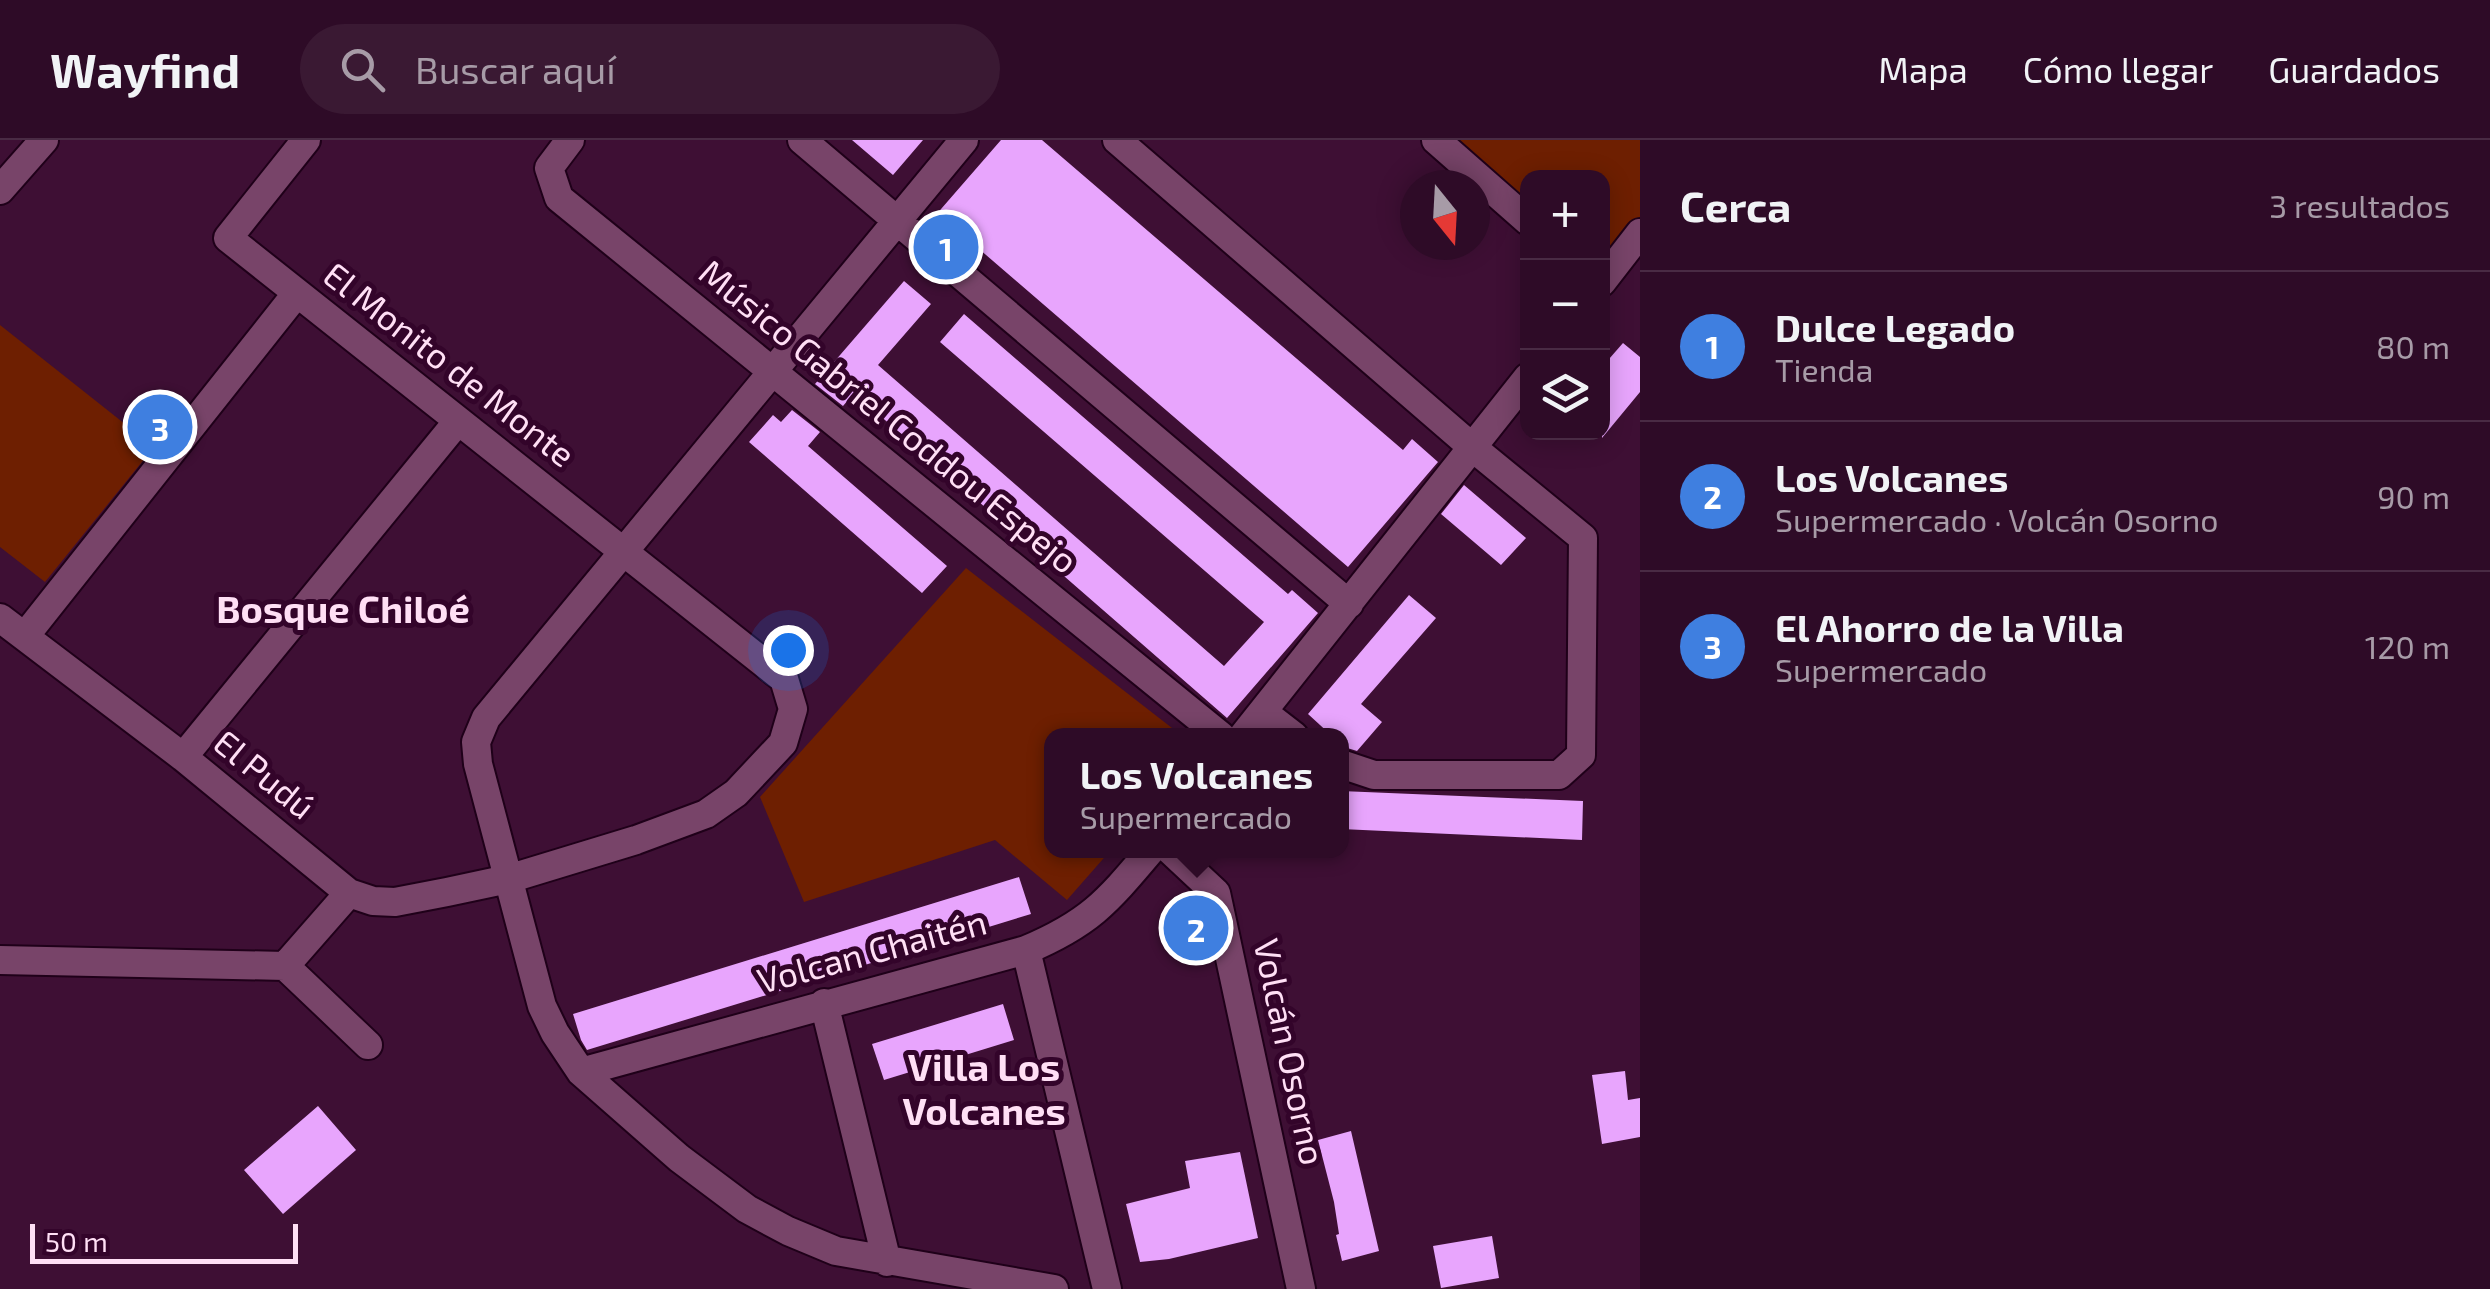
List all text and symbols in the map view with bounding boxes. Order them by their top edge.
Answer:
search box [300,24,1000,114]
text: Wayfind [50,40,240,98]
icon: search [335,42,390,97]
text: Buscar aquí [415,46,616,92]
text: Mapa [1878,48,1968,90]
text: Cómo llegar [2023,48,2213,90]
text: Guardados [2268,48,2440,90]
north arrow [1400,170,1490,260]
map controls [1520,170,1610,440]
button: + [1520,170,1610,260]
text: Cerca [1680,180,1791,230]
text: 3 resultados [2269,186,2450,224]
pin: 1 [914,210,978,284]
street label: Músico Gabriel Coddou Espejo [692,250,1087,581]
street label: El Monito de Monte [316,252,584,475]
button: − [1520,260,1610,350]
text: Dulce Legado [1775,304,2015,350]
text: 1 [1706,327,1719,365]
text: 80 m [2376,327,2450,365]
button: layers [1520,350,1610,440]
text: Tienda [1775,350,1873,388]
pin: 3 [128,390,192,464]
text: Los Volcanes [1775,454,2008,500]
text: 2 [1703,477,1722,515]
text: 90 m [2377,477,2450,515]
text: Supermercado · Volcán Osorno [1775,500,2219,538]
district label: Bosque Chiloé [216,585,470,631]
text: El Ahorro de la Villa [1775,604,2124,650]
your location [763,625,814,676]
text: 3 [1703,627,1722,665]
text: 120 m [2365,627,2450,665]
text: Supermercado [1775,650,1987,688]
street label: El Pudú [206,720,324,827]
popup [1044,728,1349,858]
text: Los Volcanes [1080,751,1313,797]
text: Supermercado [1080,797,1292,835]
pin: 2 [1164,890,1228,966]
street label: Volcan Chaitén [752,899,991,1001]
street label: Volcán Osorno [1247,935,1335,1168]
district label: Villa Los Volcanes [902,1043,1066,1133]
scale bar [30,1219,298,1264]
text: 50 m [45,1224,108,1258]

